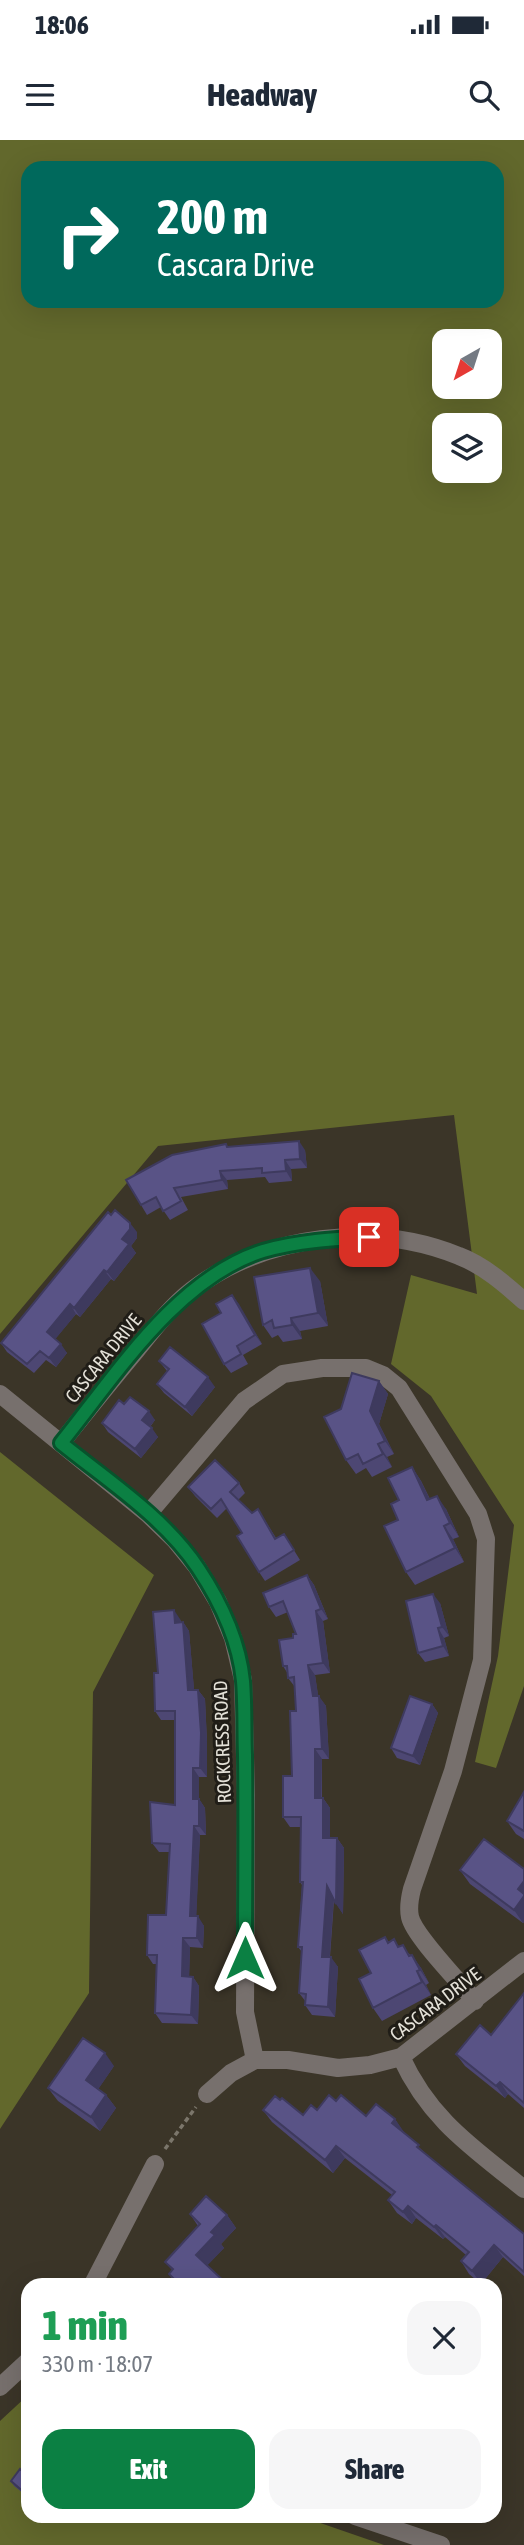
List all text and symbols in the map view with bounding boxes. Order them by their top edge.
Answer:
text: 18:06 [35,10,89,40]
icon: menu [21,76,59,114]
text: Headway [207,76,317,113]
icon: search [465,76,503,114]
text: 200 m [157,188,268,244]
icon: right [42,189,133,280]
text: Cascara Drive [157,246,314,283]
north arrow [432,329,502,399]
map controls [432,329,502,483]
button: layers [432,413,502,483]
pin [339,1207,399,1267]
icon: arrive [350,1218,388,1256]
street label: CASCARA DRIVE [61,1309,145,1407]
street label: ROCKCRESS ROAD [209,1680,235,1804]
position arrow [208,1921,282,1995]
street label: CASCARA DRIVE [385,1963,485,2045]
text: 1 min [42,2301,128,2349]
button: close [407,2301,481,2375]
text: 330 m · 18:07 [42,2351,153,2377]
button: Exit [42,2429,255,2509]
button: Share [269,2429,481,2509]

